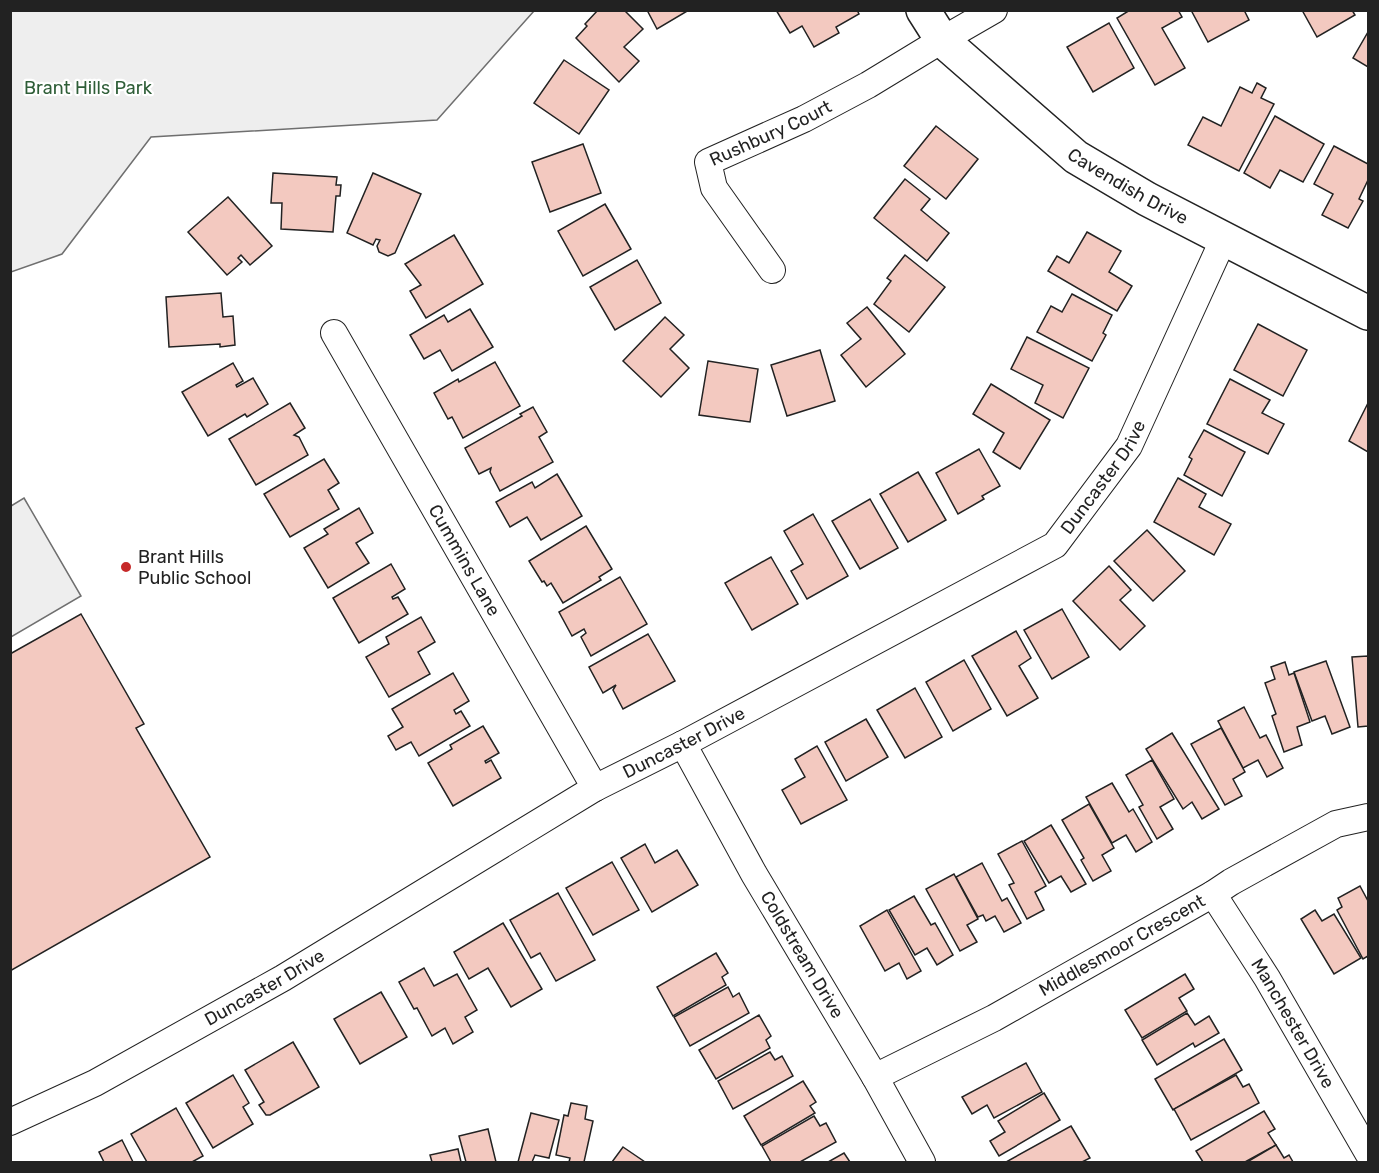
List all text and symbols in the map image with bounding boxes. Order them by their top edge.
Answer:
park label: Brant Hills Park [24,77,153,99]
street label: Rushbury Court [706,95,835,171]
street label: Cavendish Drive [1063,143,1192,229]
street label: Duncaster Drive [1056,417,1150,539]
street label: Cummins Lane [424,501,505,620]
place label: Brant Hills Public School [138,546,251,589]
marker: Brant Hills Public School [119,560,133,574]
street label: Duncaster Drive [619,702,749,783]
street label: Coldstream Drive [756,887,848,1022]
street label: Middlesmoor Crescent [1035,890,1209,1001]
street label: Duncaster Drive [201,944,328,1031]
street label: Manchester Drive [1246,954,1339,1092]

